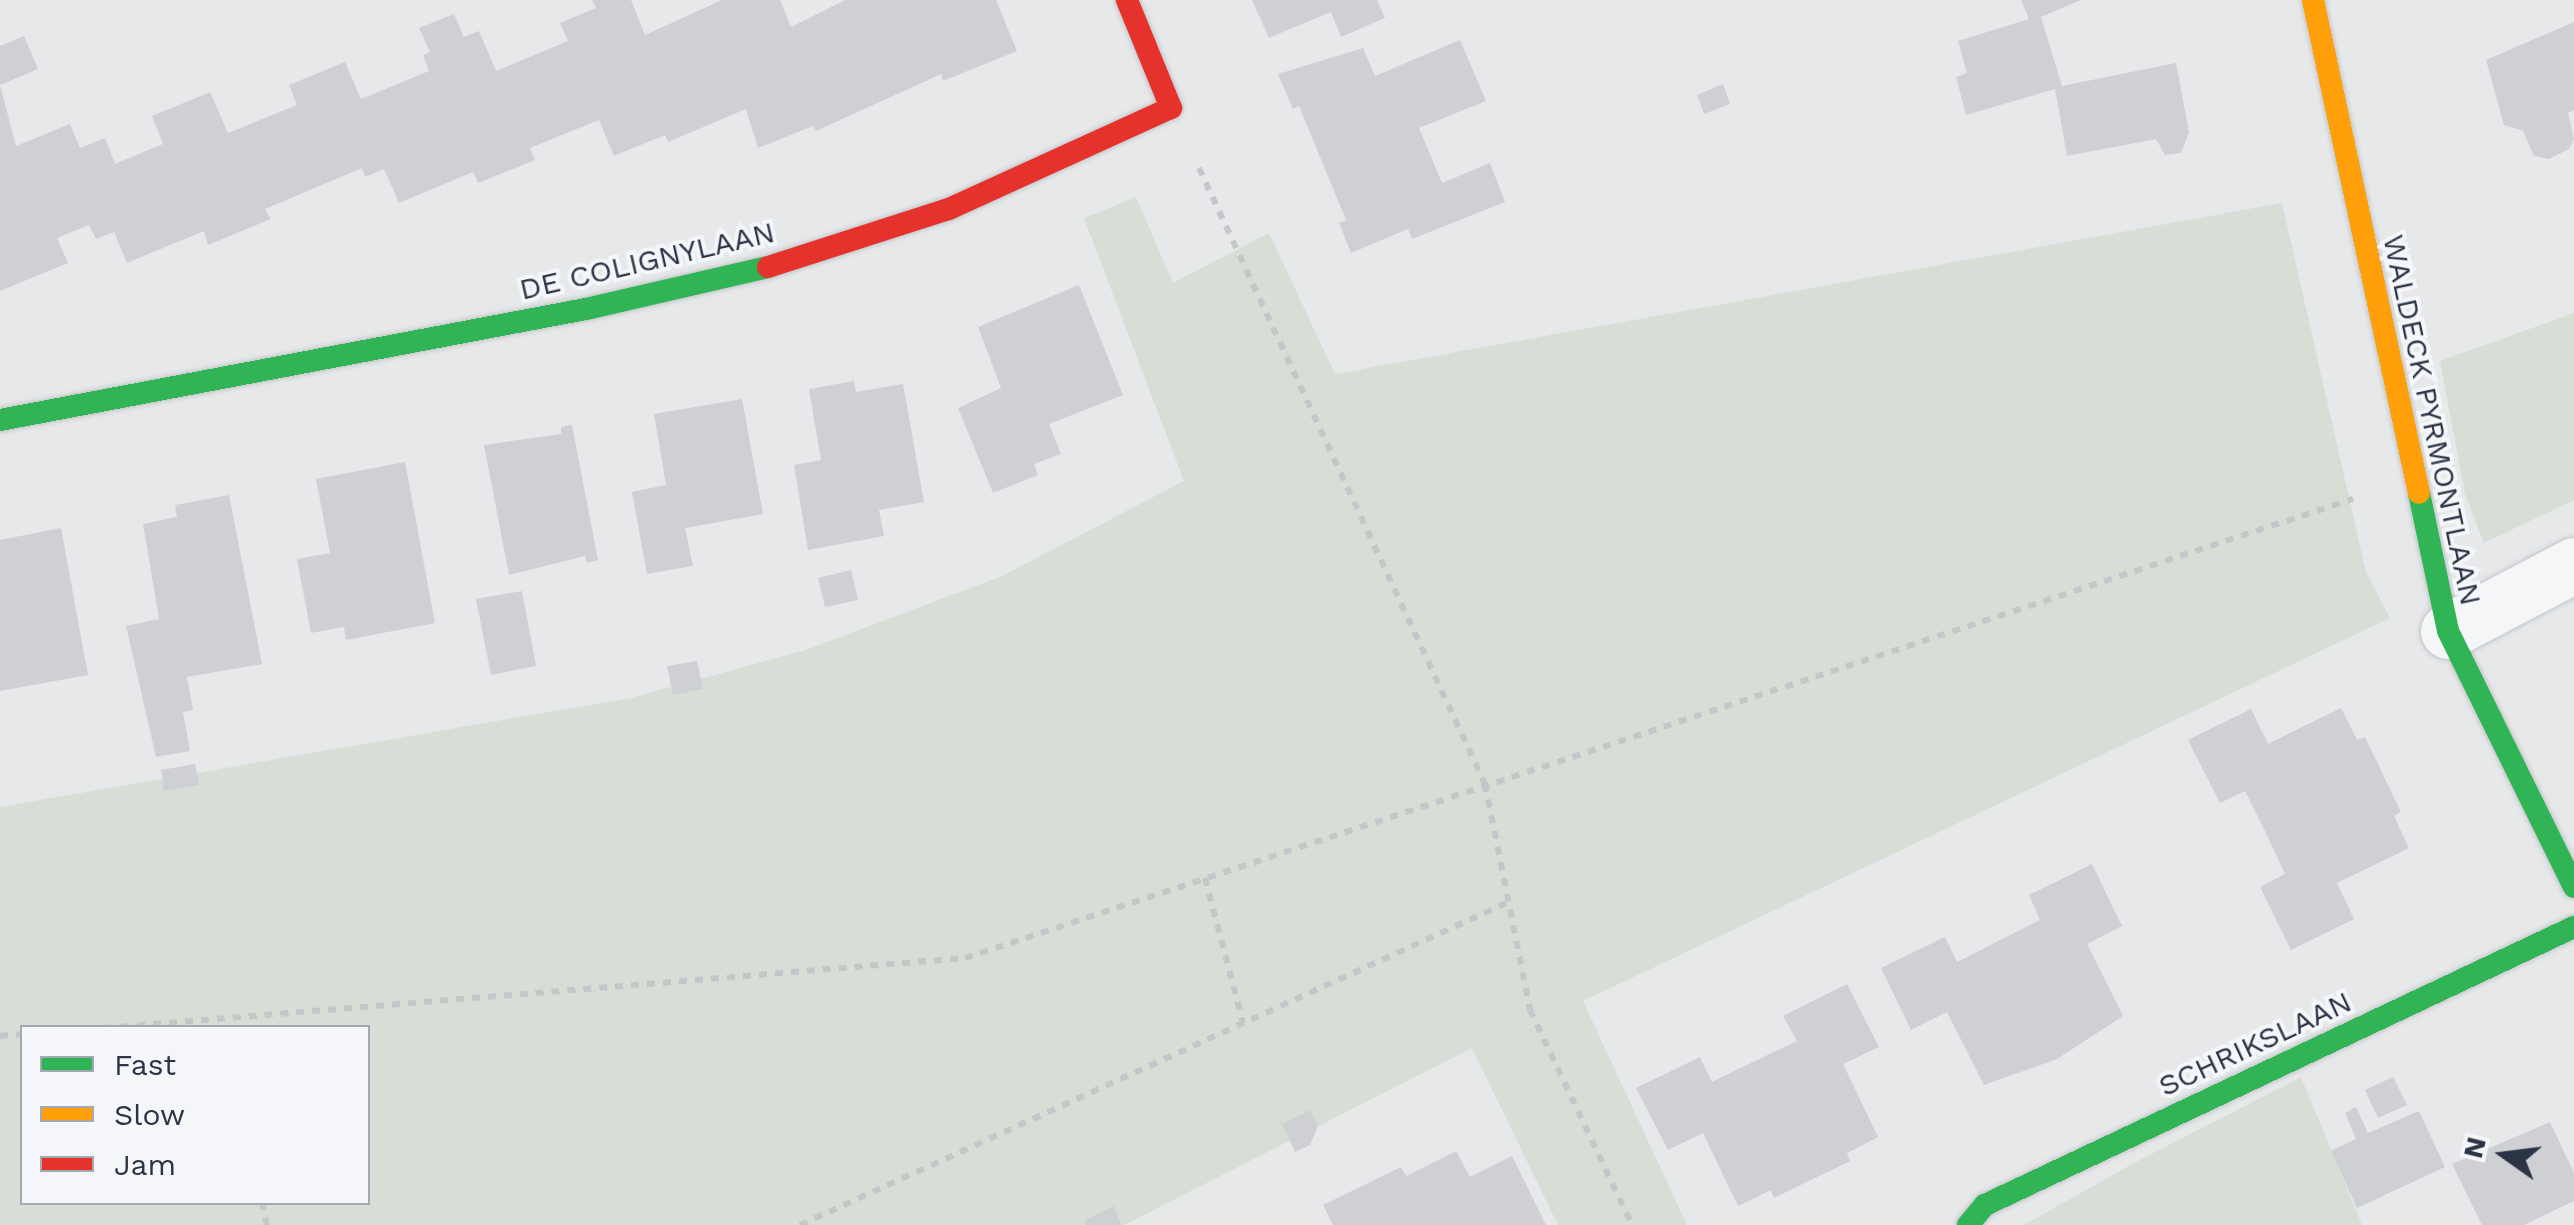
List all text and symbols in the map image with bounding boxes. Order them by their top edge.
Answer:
street label: DE COLIGNYLAAN [516,214,778,308]
street label: WALDECK PYRMONTLAAN [2375,231,2489,609]
street label: SCHRIKSLAAN [2153,984,2357,1104]
legend [20,1025,370,1205]
text: Fast [114,1047,176,1082]
text: Slow [114,1097,185,1132]
north arrow [2454,1105,2554,1205]
text: N [2456,1134,2493,1162]
text: Jam [114,1147,176,1182]

